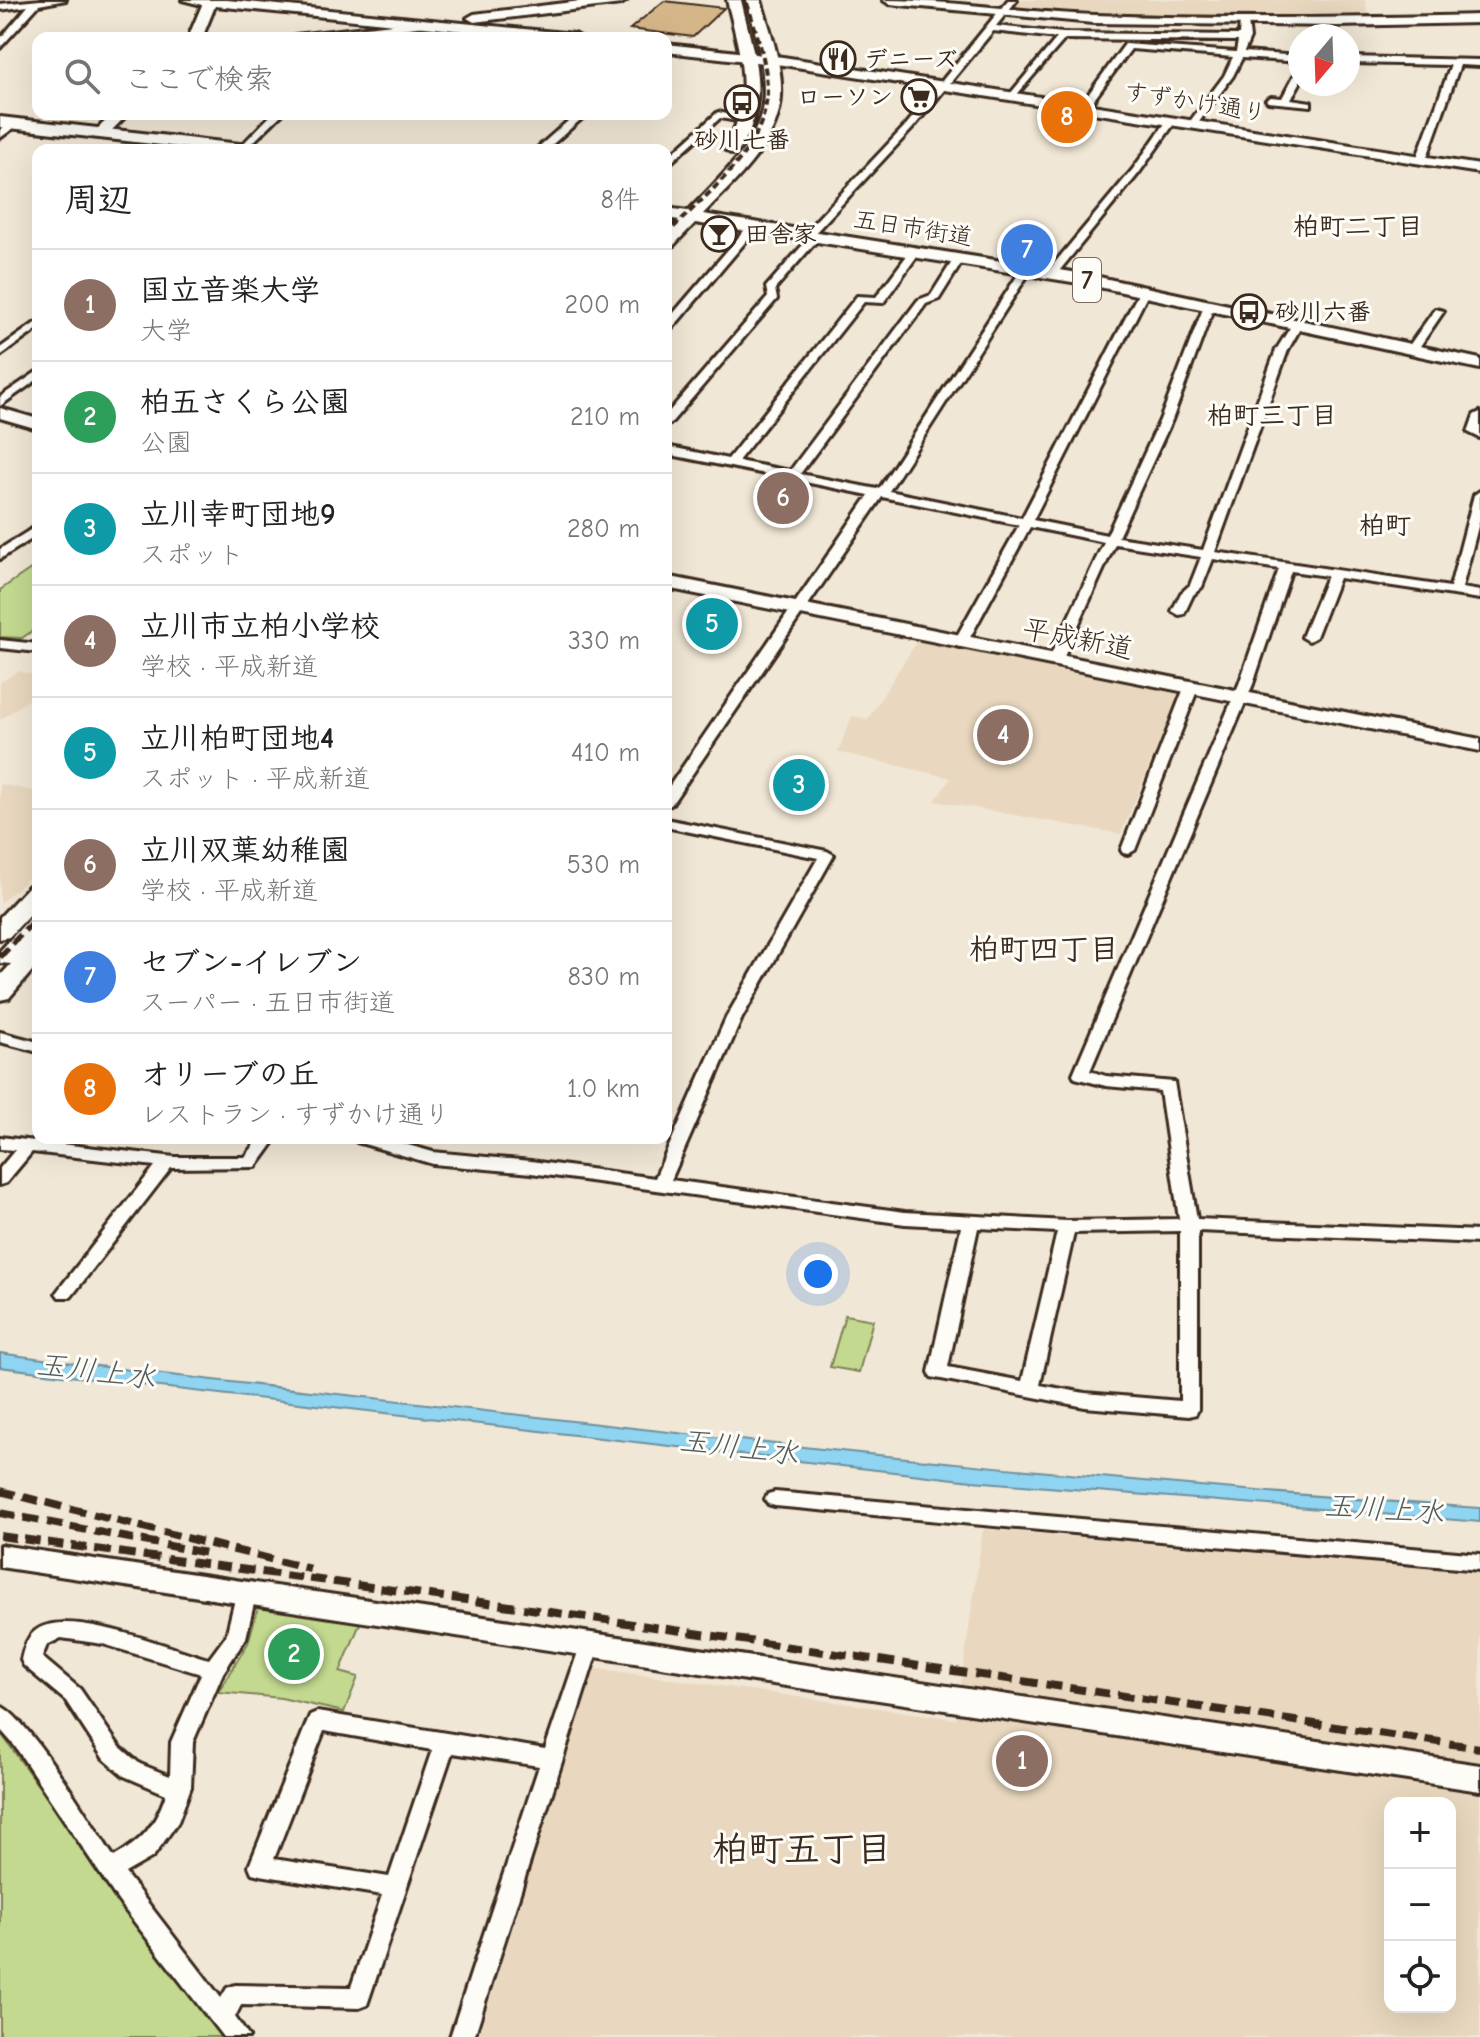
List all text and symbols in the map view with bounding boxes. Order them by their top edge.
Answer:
north arrow [1288,24,1360,96]
search box [32,32,672,120]
restaurant icon: デニーズ [819,40,857,78]
place label: デニーズ [864,45,958,73]
icon: search [60,54,104,98]
text: ここで検索 [124,62,274,97]
street label: すずかけ通り [1122,77,1268,127]
supermarket icon: ローソン [900,78,938,116]
place label: ローソン [797,83,893,111]
bus stop icon: 砂川七番 [723,84,761,122]
pin: 8 [1041,87,1093,147]
place label: 砂川七番 [694,126,790,154]
text: 周辺 [64,180,132,220]
text: 8件 [601,185,640,215]
street label: 五日市街道 [852,205,974,251]
district label: 柏町二丁目 [1293,212,1423,242]
bar icon: 田舎家 [700,215,738,253]
place label: 田舎家 [745,220,817,248]
pin: 7 [1001,220,1053,280]
road number: 7 [1073,258,1101,302]
text: 国立音楽大学 [140,273,320,308]
text: 1 [85,290,95,320]
text: 200 m [565,290,640,320]
bus stop icon: 砂川六番 [1230,293,1268,331]
place label: 砂川六番 [1275,298,1371,326]
text: 大学 [140,316,192,346]
text: 柏五さくら公園 [140,385,350,420]
district label: 柏町三丁目 [1207,401,1337,431]
text: 2 [84,402,96,432]
text: 210 m [570,402,640,432]
text: 公園 [140,428,192,458]
pin: 6 [757,468,809,528]
text: 立川幸町団地9 [140,497,336,532]
district label: 柏町 [1359,511,1411,541]
text: 3 [84,514,96,544]
text: 280 m [567,514,640,544]
text: スポット [140,540,244,570]
pin: 5 [686,594,738,654]
text: 立川市立柏小学校 [140,609,380,644]
street label: 平成新道 [1020,613,1136,665]
text: 4 [84,626,96,656]
text: 330 m [568,626,640,656]
text: 学校 · 平成新道 [140,652,318,682]
pin: 4 [977,705,1029,765]
text: 立川柏町団地4 [140,721,334,756]
text: 5 [83,738,97,768]
text: 410 m [571,738,640,768]
pin: 3 [773,755,825,815]
text: スポット · 平成新道 [140,764,370,794]
text: 立川双葉幼稚園 [140,833,350,868]
text: 6 [83,850,97,880]
text: 530 m [567,850,640,880]
text: 学校 · 平成新道 [140,876,318,906]
district label: 柏町四丁目 [969,932,1119,967]
text: セブン-イレブン [140,945,362,980]
text: 7 [84,962,96,992]
text: 830 m [567,962,640,992]
text: スーパー · 五日市街道 [140,988,395,1018]
text: オリーブの丘 [140,1057,319,1092]
text: 8 [83,1074,97,1104]
text: 1.0 km [567,1074,640,1104]
text: レストラン · すずかけ通り [140,1100,450,1130]
your location [798,1254,838,1294]
water label: 玉川上水 [34,1347,158,1396]
water label: 玉川上水 [677,1423,801,1472]
water label: 玉川上水 [1323,1488,1445,1531]
pin: 2 [268,1624,320,1684]
pin: 1 [996,1731,1048,1791]
map controls [1384,1797,1456,2013]
button: + [1384,1797,1456,1869]
district label: 柏町五丁目 [712,1829,892,1870]
button: − [1384,1869,1456,1941]
button: locate [1384,1941,1456,2013]

